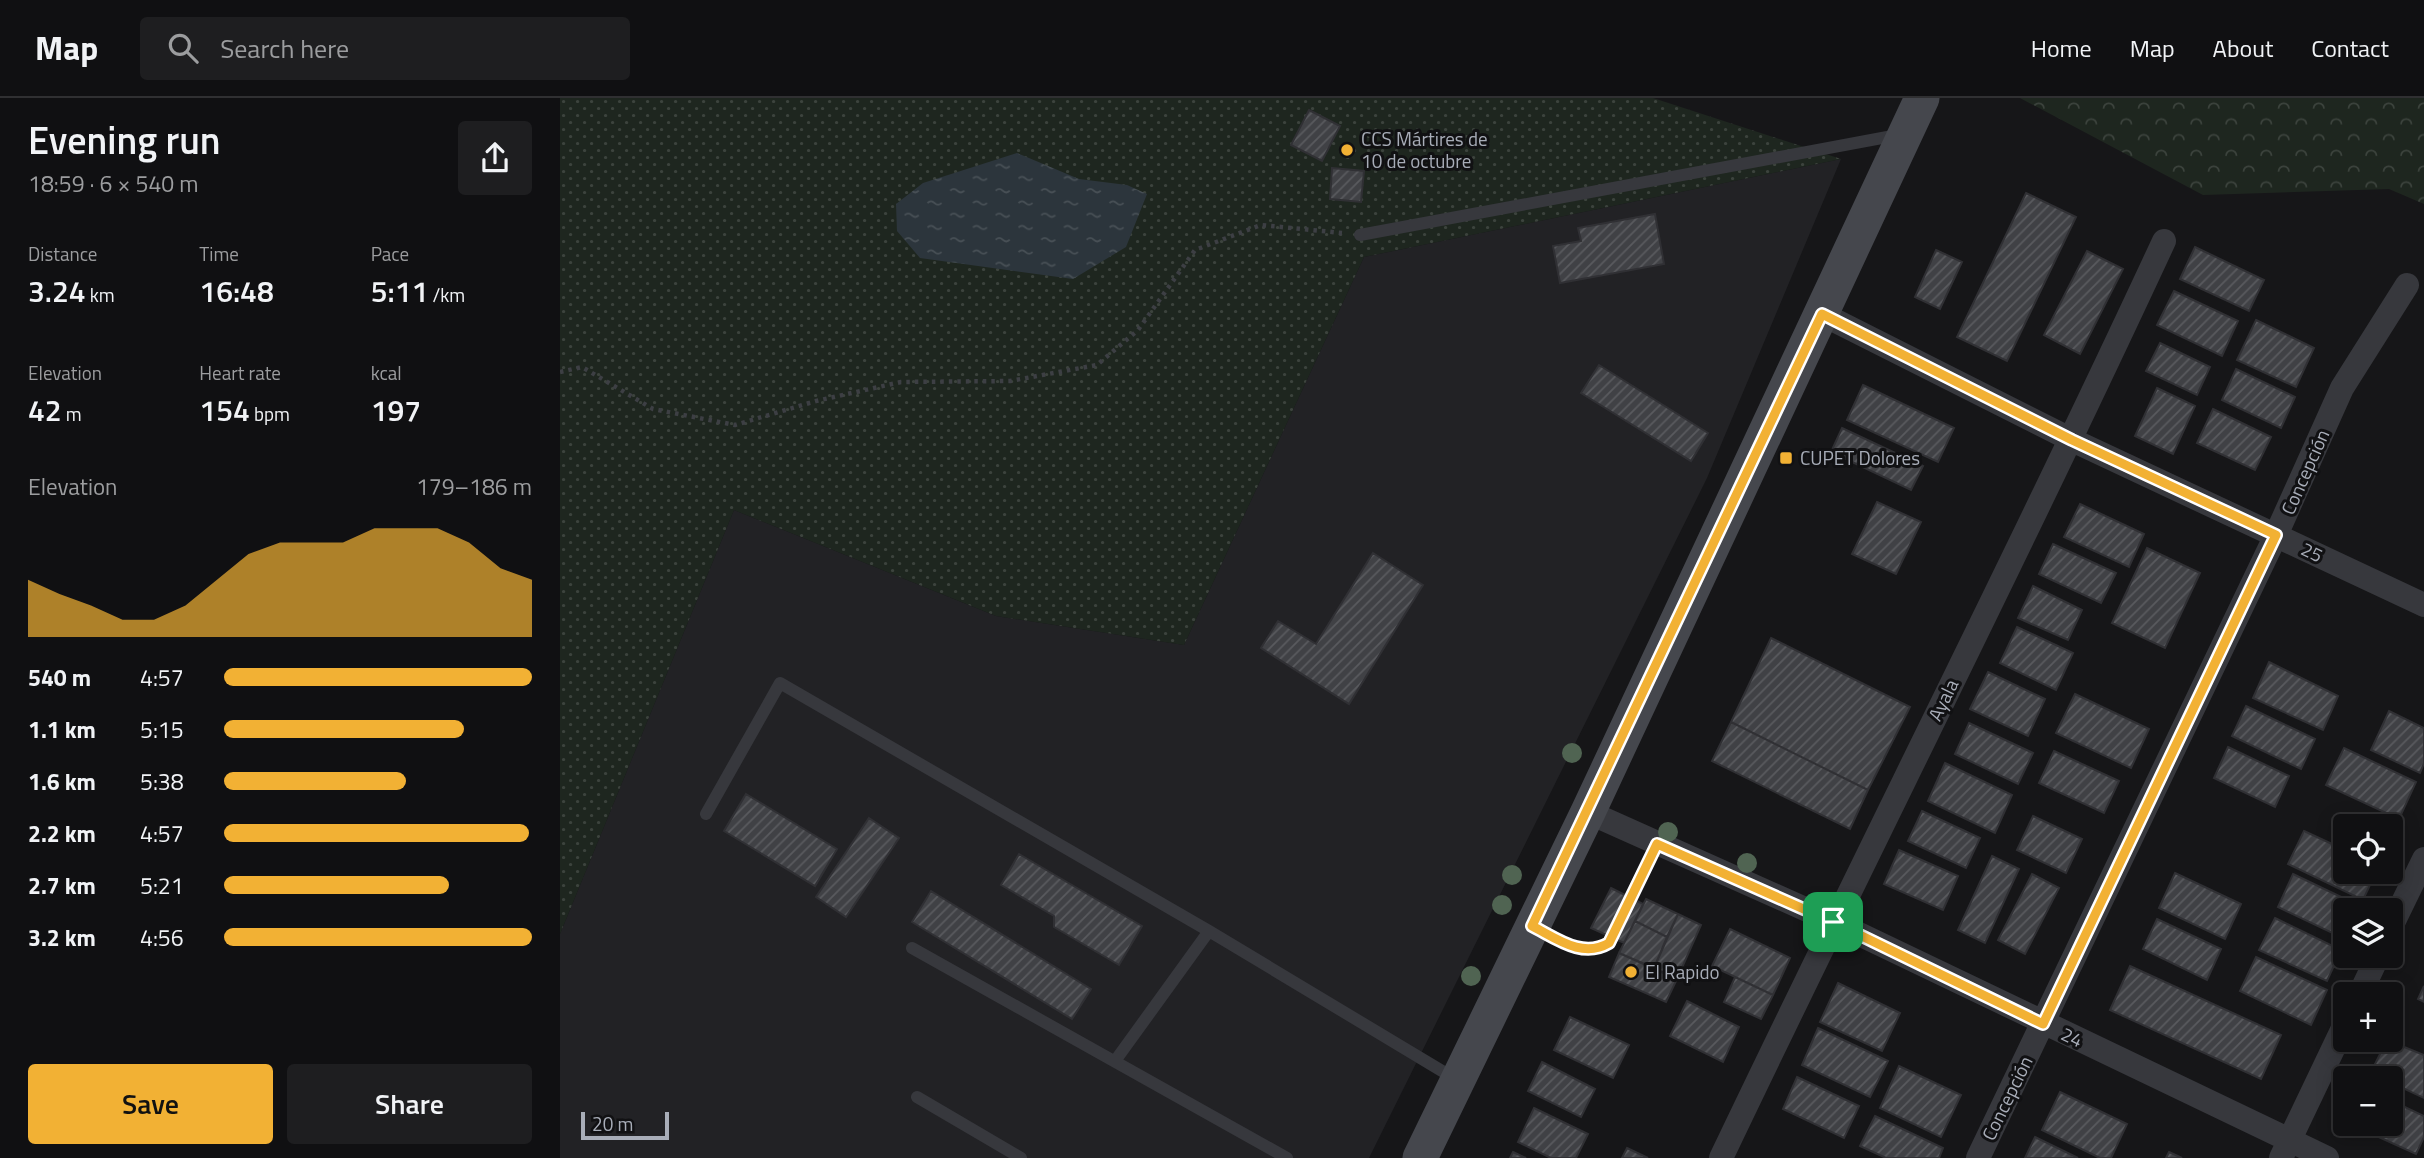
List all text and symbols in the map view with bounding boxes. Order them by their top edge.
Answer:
search box [140,17,630,80]
text: Map [35,23,98,73]
icon: search [164,29,202,67]
text: Search here [220,29,349,68]
text: Home [2031,30,2092,66]
text: Map [2130,30,2175,66]
text: About [2213,30,2273,66]
text: Contact [2311,30,2389,66]
text: Evening run [28,111,221,169]
button: share [458,121,532,195]
place label: CCS Mártires de 10 de octubre [1361,124,1488,175]
marker: CCS Mártires de 10 de octubre [1339,142,1355,158]
text: 18:59 · 6 × 540 m [28,166,198,201]
text: Distance [28,239,97,268]
text: Time [199,239,239,268]
text: Pace [371,239,409,268]
text: 3.24 [28,268,86,314]
text: 16:48 [199,268,274,314]
text: 5:11 [371,268,428,314]
text: km [86,280,115,309]
text: /km [428,280,465,309]
text: Elevation [28,358,102,387]
text: Heart rate [199,358,281,387]
text: kcal [371,358,402,387]
text: 42 [28,387,62,433]
text: 154 [199,387,250,433]
text: 197 [371,387,421,433]
text: m [62,399,82,428]
text: bpm [250,399,290,428]
street label: Concepción [2273,424,2336,519]
place label: CUPET Dolores [1800,443,1920,472]
marker: CUPET Dolores [1778,450,1794,466]
text: Elevation [28,469,117,504]
text: 179–186 m [416,469,532,504]
street label: 25 [2296,534,2328,569]
text: 540 m [28,660,91,695]
text: 4:57 [140,660,184,695]
street label: Ayala [1920,673,1965,726]
text: 1.1 km [28,712,96,747]
text: 5:15 [140,712,184,747]
text: 1.6 km [28,764,96,799]
text: 5:38 [140,764,184,799]
map controls [2333,814,2403,1136]
button: locate [2333,814,2403,884]
text: 2.2 km [28,816,96,851]
text: 4:57 [140,816,184,851]
text: 2.7 km [28,868,96,903]
text: 5:21 [140,868,184,903]
pin [1803,892,1863,952]
button: layers [2333,898,2403,968]
icon: arrive [1814,903,1852,941]
text: 3.2 km [28,920,96,955]
text: 4:56 [140,920,184,955]
place label: El Rapido [1645,957,1720,986]
marker: El Rapido [1623,964,1639,980]
button: + [2333,982,2403,1052]
street label: 24 [2056,1019,2088,1054]
street label: Concepción [1974,1051,2039,1145]
button: Save [28,1064,273,1144]
button: Share [287,1064,532,1144]
button: − [2333,1066,2403,1136]
scale bar [581,1109,668,1141]
text: 20 m [592,1109,633,1138]

